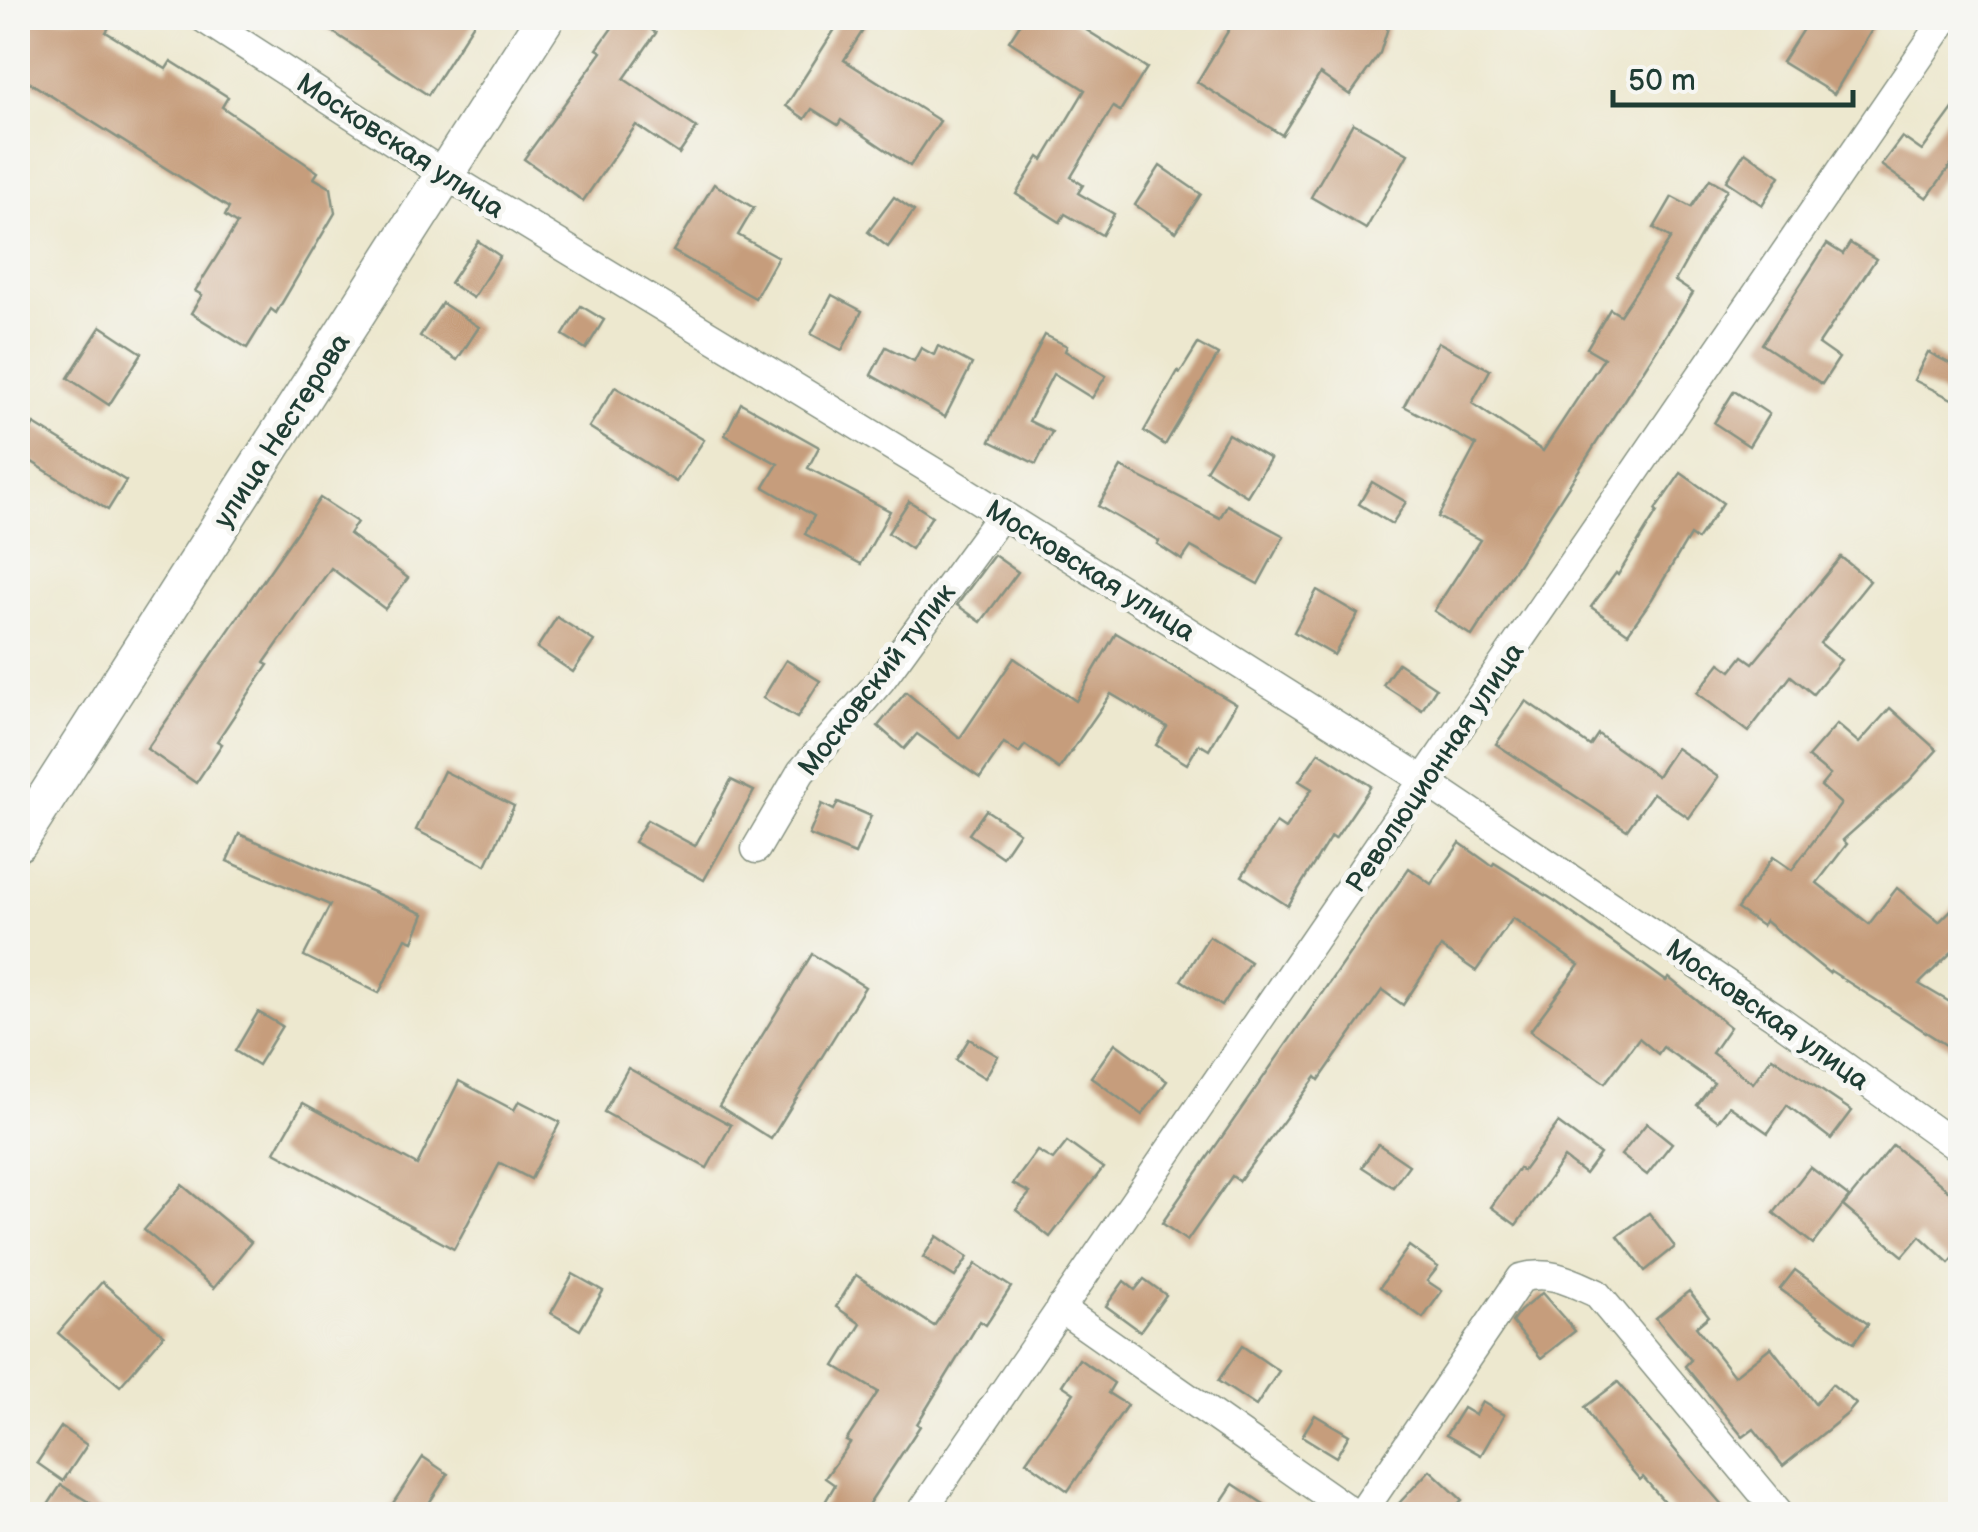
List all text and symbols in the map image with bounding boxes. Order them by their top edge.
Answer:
scale bar [1613,45,1853,107]
text: 50 m [1628,63,1696,99]
street label: Московская улица [290,67,510,226]
street label: улица Нестерова [207,327,358,534]
street label: Московская улица [979,493,1201,649]
street label: Московский тупик [792,577,963,783]
street label: Революционная улица [1339,636,1532,899]
street label: Московская улица [1659,933,1876,1098]

